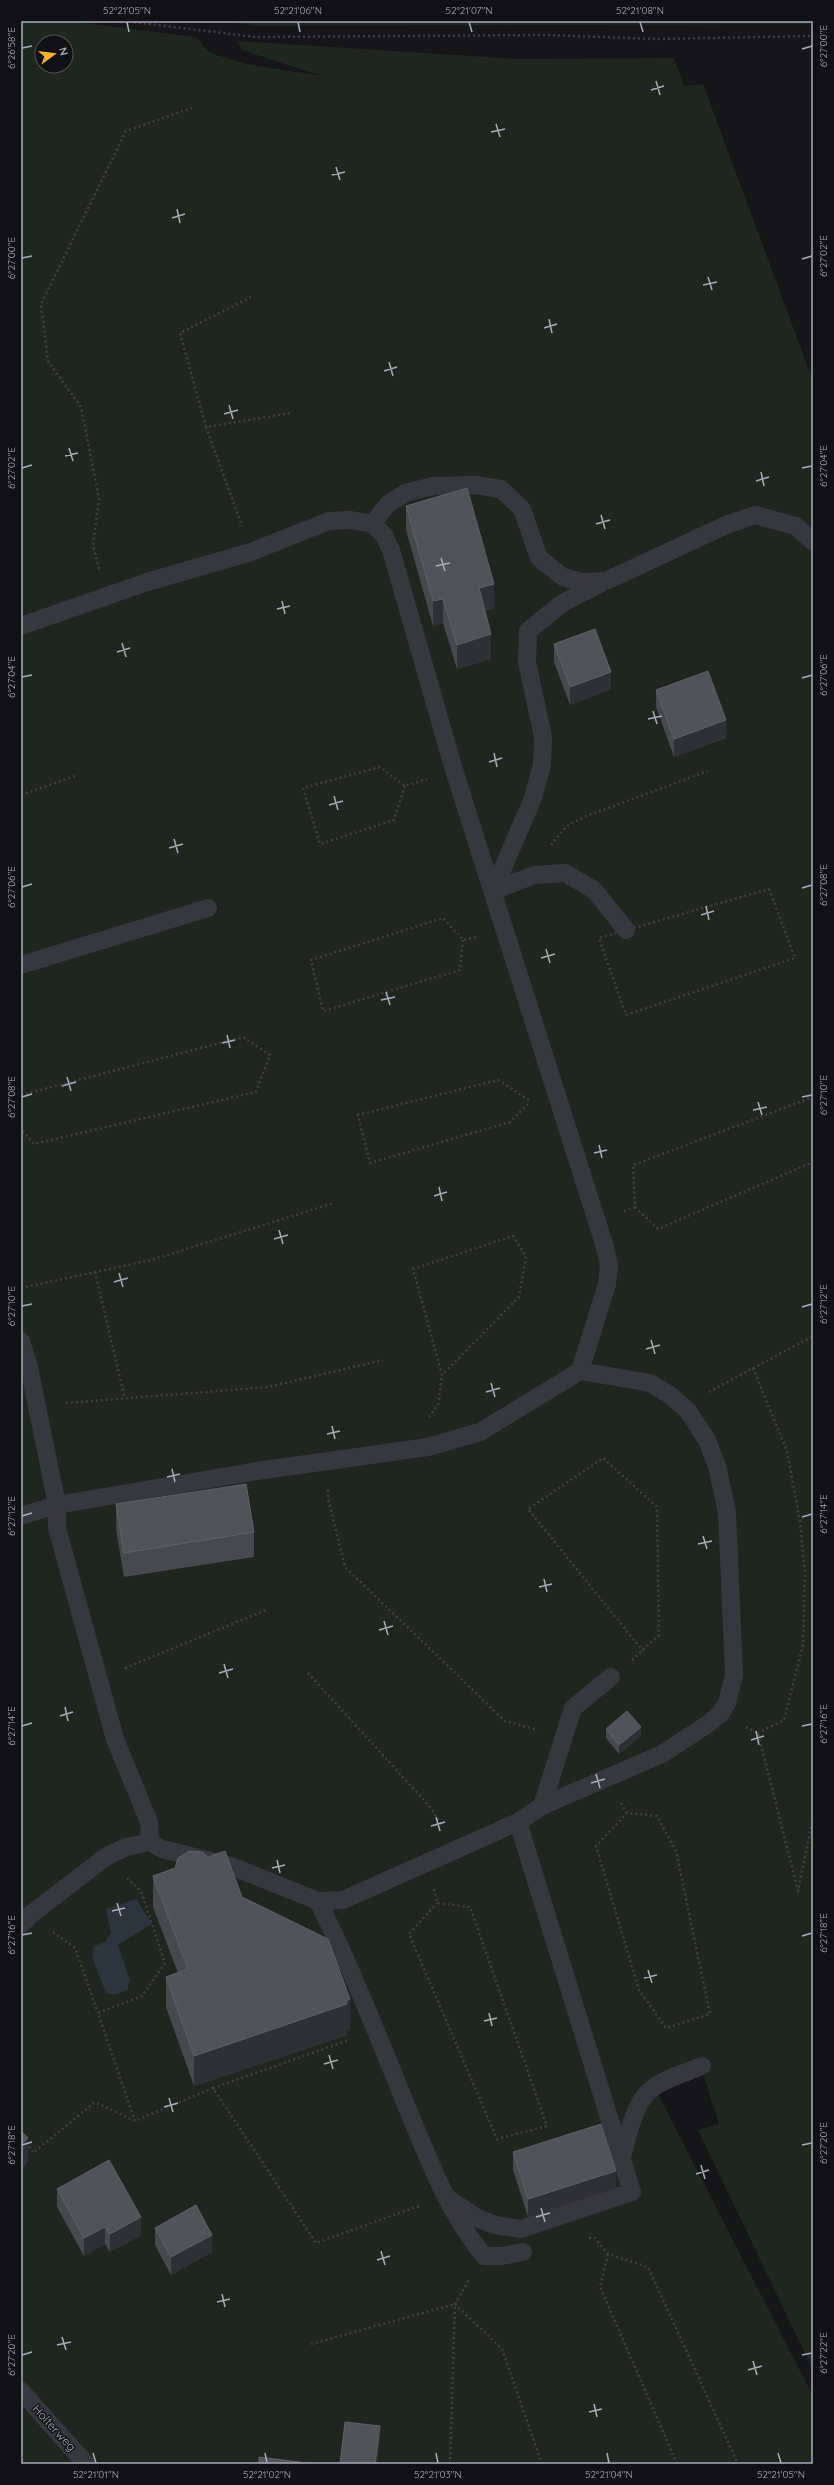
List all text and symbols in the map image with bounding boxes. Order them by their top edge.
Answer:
text: 52°21'05"N [103,4,151,17]
text: 52°21'06"N [274,4,322,17]
text: 52°21'07"N [445,4,493,17]
text: 52°21'08"N [616,4,664,17]
text: 6°27'00"E [817,24,830,67]
text: 6°26'58"E [5,27,18,69]
north arrow [34,34,74,74]
text: N [56,46,71,57]
text: 6°27'02"E [817,235,830,277]
text: 6°27'00"E [5,236,18,279]
text: 6°27'04"E [817,445,830,487]
text: 6°27'02"E [5,447,18,489]
text: 6°27'06"E [817,654,830,696]
text: 6°27'04"E [5,656,18,698]
text: 6°27'08"E [817,864,830,906]
text: 6°27'06"E [5,866,18,908]
text: 6°27'10"E [817,1075,830,1115]
text: 6°27'08"E [5,1076,18,1118]
text: 6°27'12"E [817,1284,830,1324]
text: 6°27'10"E [5,1286,18,1326]
text: 6°27'14"E [817,1494,830,1534]
text: 6°27'12"E [5,1496,18,1536]
text: 6°27'16"E [817,1704,830,1744]
text: 6°27'14"E [5,1706,18,1746]
text: 6°27'18"E [817,1913,830,1953]
text: 6°27'16"E [5,1915,18,1955]
text: 6°27'20"E [817,2122,830,2164]
text: 6°27'18"E [5,2125,18,2165]
text: 6°27'22"E [817,2332,830,2374]
text: 6°27'20"E [5,2334,18,2376]
street label: Holterweg [29,2401,79,2454]
text: 52°21'01"N [73,2468,119,2481]
text: 52°21'02"N [243,2468,291,2481]
text: 52°21'03"N [414,2468,462,2481]
text: 52°21'04"N [585,2468,633,2481]
text: 52°21'05"N [757,2468,805,2481]

